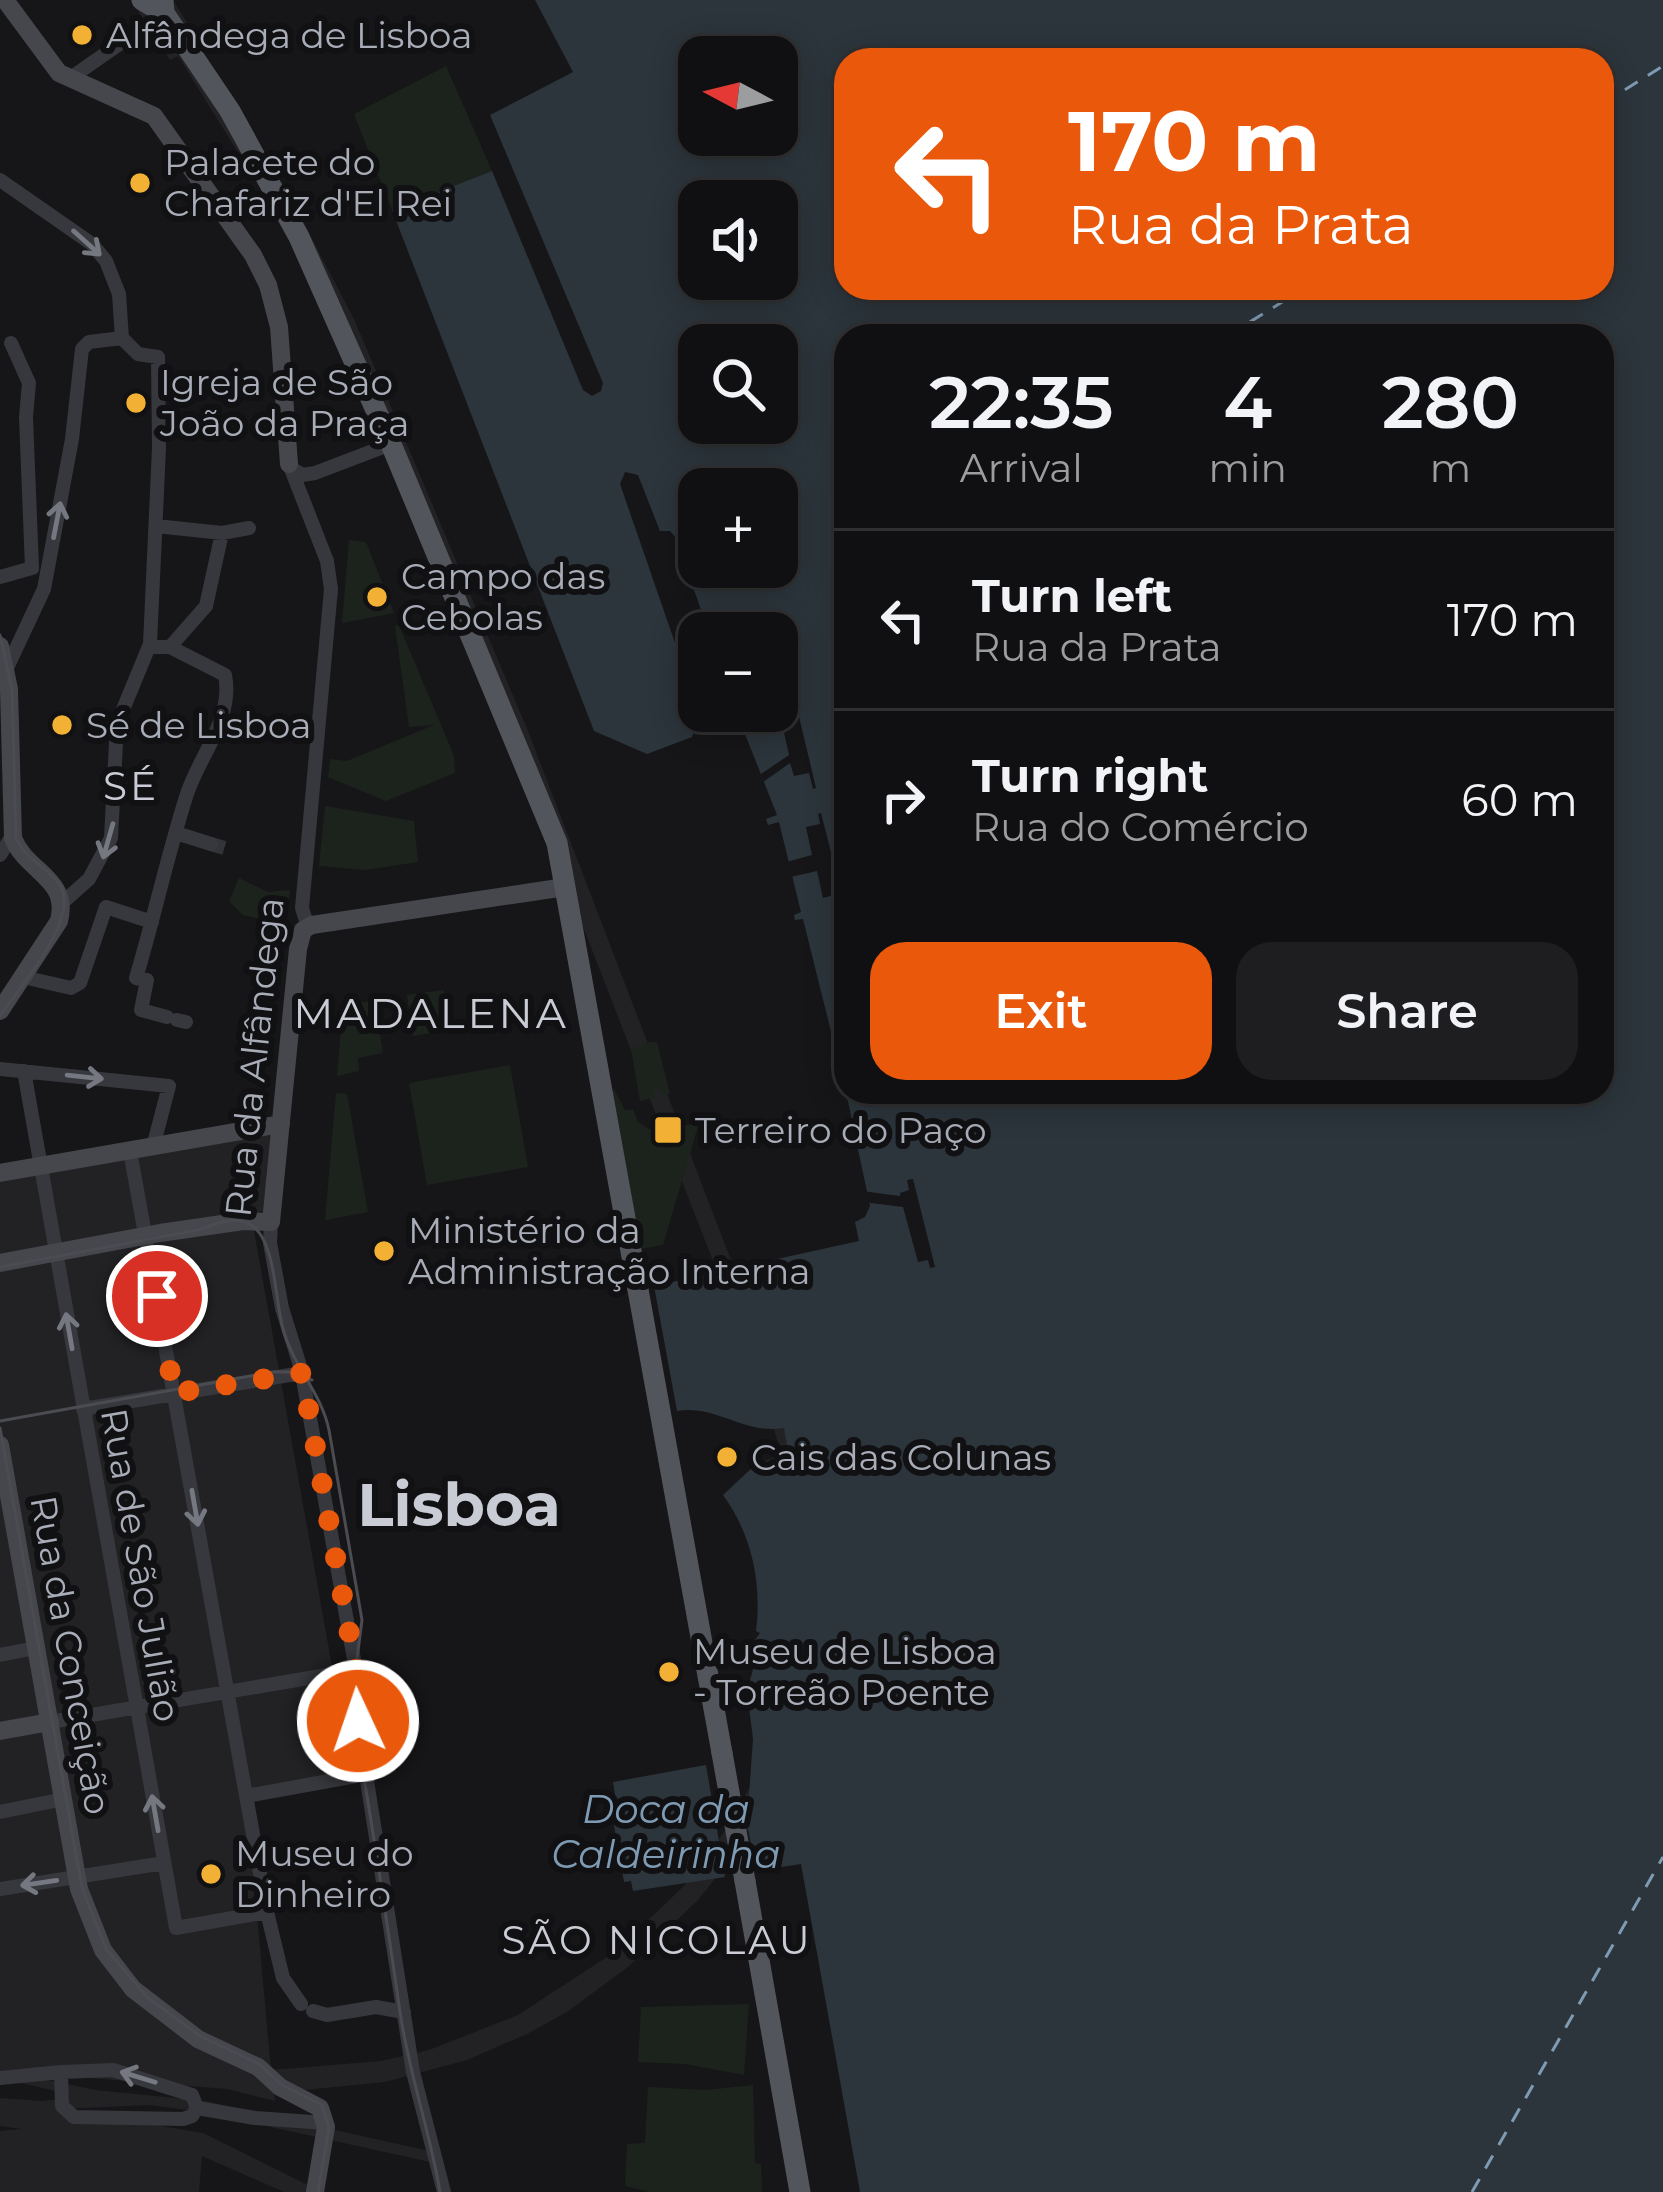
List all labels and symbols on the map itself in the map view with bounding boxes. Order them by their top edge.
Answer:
place label: Alfândega de Lisboa [106,13,473,57]
marker: Alfândega de Lisboa [69,22,95,48]
north arrow [678,36,798,156]
place label: Palacete do Chafariz d'El Rei [164,140,452,225]
marker: Palacete do Chafariz d'El Rei [127,170,153,196]
one-way arrow [71,229,101,256]
place label: Igreja de São João da Praça [159,360,410,445]
marker: Igreja de São João da Praça [123,390,149,416]
one-way arrow [47,502,69,541]
place label: Campo das Cebolas [401,554,605,639]
marker: Campo das Cebolas [364,584,390,610]
place label: Sé de Lisboa [86,703,311,747]
marker: Sé de Lisboa [49,712,75,738]
district label: SÉ [103,762,159,810]
one-way arrow [96,821,118,859]
street label: Rua da Alfândega [215,895,293,1219]
district label: MADALENA [293,987,569,1039]
one-way arrow [64,1066,103,1089]
place label: Terreiro do Paço [695,1108,986,1152]
marker: Terreiro do Paço [652,1114,684,1146]
place label: Ministério da Administração Interna [408,1208,810,1293]
marker: Ministério da Administração Interna [371,1238,397,1264]
pin [106,1245,208,1347]
one-way arrow [56,1312,79,1351]
street label: Rua de São Julião [92,1405,190,1725]
place label: Cais das Colunas [751,1435,1051,1479]
marker: Cais das Colunas [714,1444,740,1470]
district label: Lisboa [357,1468,561,1541]
one-way arrow [185,1488,207,1527]
street label: Rua da Conceição [21,1492,121,1818]
place label: Museu de Lisboa - Torreão Poente [693,1629,997,1714]
position arrow [295,1658,421,1784]
marker: Museu de Lisboa - Torreão Poente [656,1659,682,1685]
water label: Doca da Caldeirinha [551,1785,781,1878]
one-way arrow [143,1794,166,1833]
place label: Museu do Dinheiro [235,1831,414,1916]
marker: Museu do Dinheiro [198,1861,224,1887]
one-way arrow [20,1873,59,1895]
district label: SÃO NICOLAU [501,1916,813,1964]
one-way arrow [120,2065,158,2087]

